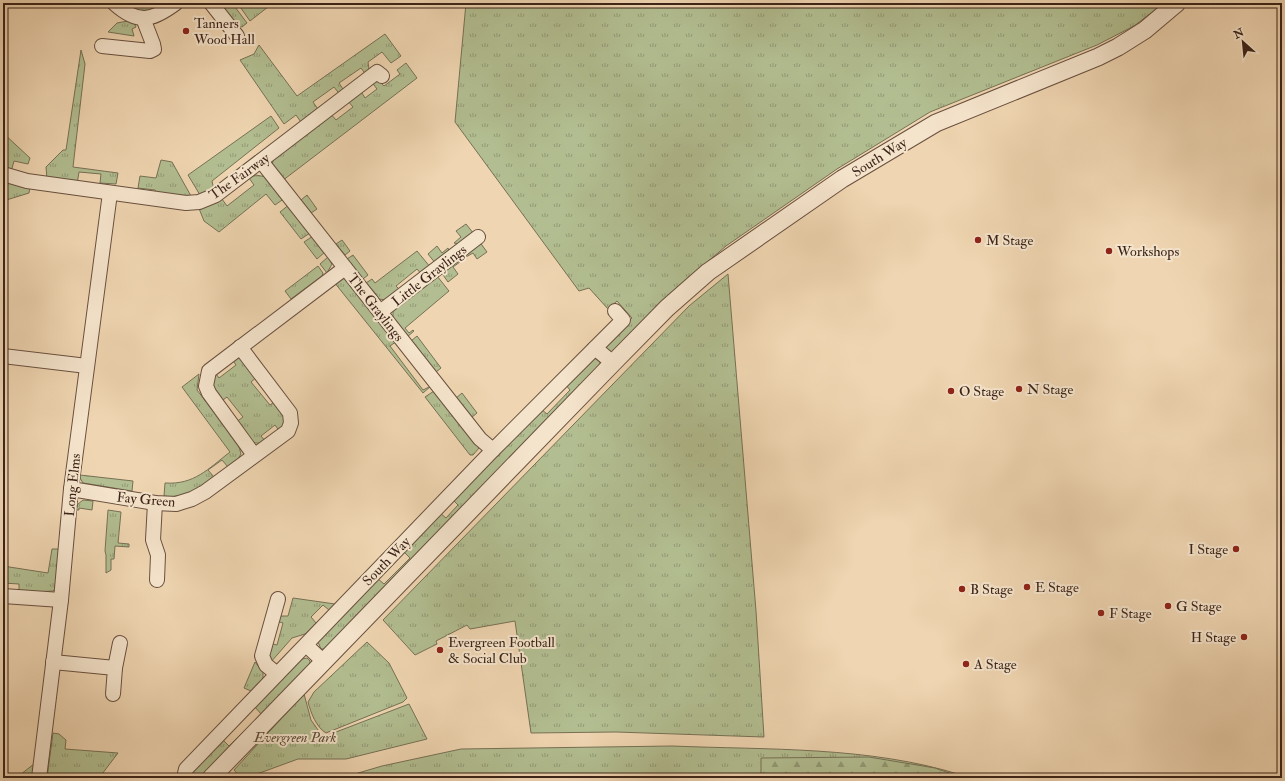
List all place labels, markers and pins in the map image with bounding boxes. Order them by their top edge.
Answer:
place label: Tanners Wood Hall [193,15,255,48]
marker: Tanners Wood Hall [181,26,191,36]
place label: M Stage [986,232,1033,249]
marker: M Stage [973,235,983,245]
place label: Workshops [1116,243,1179,261]
marker: Workshops [1104,246,1114,256]
place label: N Stage [1027,381,1073,398]
place label: O Stage [959,383,1004,400]
marker: N Stage [1014,384,1024,394]
marker: O Stage [946,386,956,396]
place label: I Stage [1189,541,1228,558]
marker: I Stage [1231,544,1241,554]
place label: E Stage [1035,579,1079,596]
place label: B Stage [970,581,1013,598]
marker: E Stage [1022,582,1032,592]
marker: B Stage [957,584,967,594]
place label: G Stage [1176,598,1222,615]
marker: G Stage [1163,601,1173,611]
place label: F Stage [1109,605,1152,622]
marker: F Stage [1096,608,1106,618]
place label: H Stage [1191,629,1236,646]
marker: H Stage [1239,632,1249,642]
place label: Evergreen Football & Social Club [448,634,555,667]
marker: Evergreen Football & Social Club [435,645,445,655]
place label: A Stage [973,656,1017,673]
marker: A Stage [961,659,971,669]

